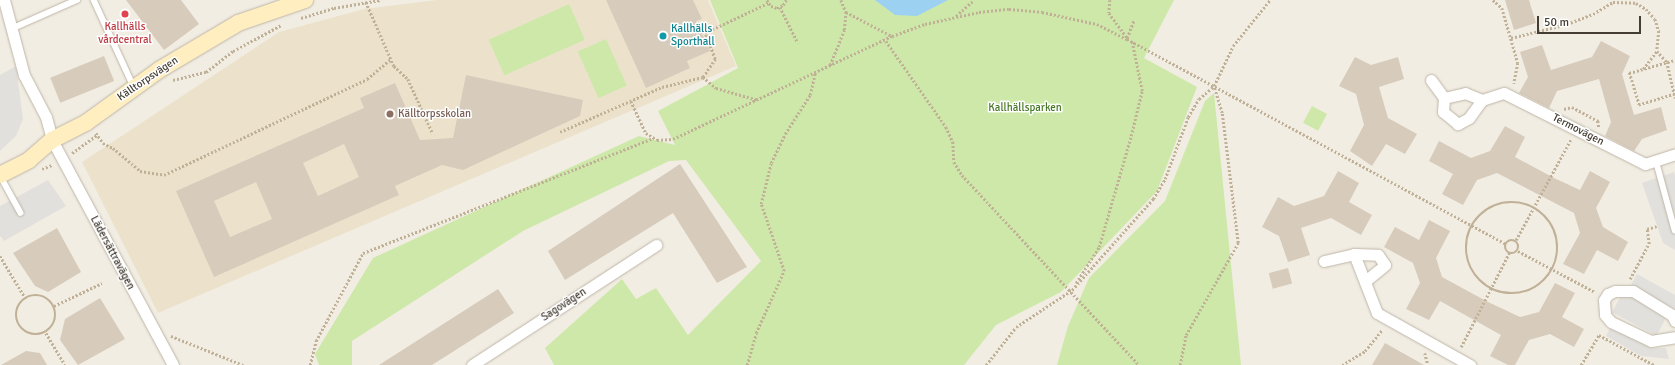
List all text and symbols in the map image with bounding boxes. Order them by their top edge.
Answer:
marker: Kallhälls vårdcentral [119,8,131,20]
scale bar [1539,8,1643,34]
text: 50 m [1544,15,1569,30]
place label: Kallhälls vårdcentral [98,21,152,47]
place label: Kallhälls Sporthall [671,23,715,49]
marker: Kallhälls Sporthall [658,31,668,41]
street label: Källtorpsvägen [115,54,181,104]
park label: Kallhällsparken [988,101,1062,115]
place label: Källtorpsskolan [398,107,471,121]
marker: Källtorpsskolan [385,109,395,119]
street label: Termovägen [1550,111,1606,149]
street label: Lädersättravägen [87,214,137,292]
street label: Sagovägen [539,286,589,324]

